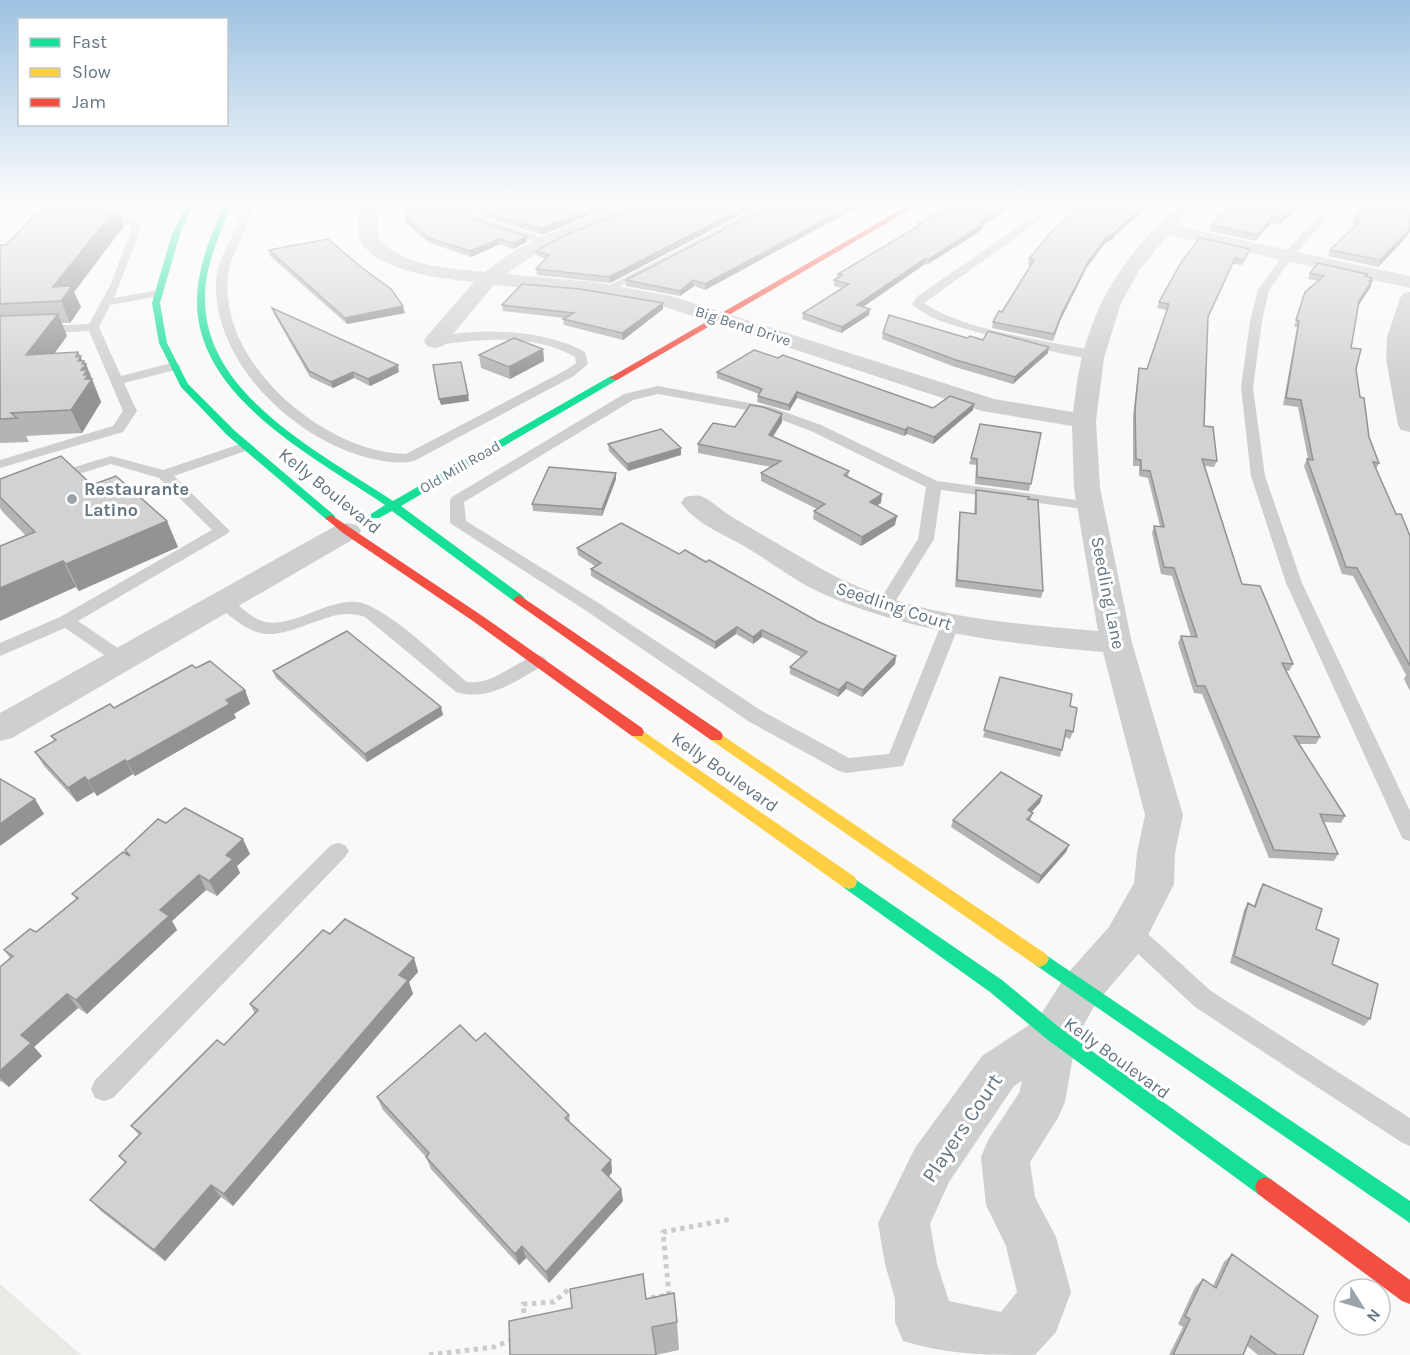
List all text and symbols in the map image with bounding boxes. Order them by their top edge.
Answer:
legend [18,18,228,126]
text: Fast [72,31,107,53]
text: Slow [72,61,111,83]
text: Jam [72,91,106,113]
street label: Big Bend Drive [693,302,793,350]
street label: Old Mill Road [417,437,503,497]
street label: Kelly Boulevard [274,443,386,539]
place label: Restaurante Latino [84,478,189,521]
marker: Restaurante Latino [65,492,79,506]
street label: Seedling Lane [1086,535,1130,651]
street label: Seedling Court [833,577,955,635]
street label: Kelly Boulevard [667,727,783,817]
street label: Kelly Boulevard [1060,1012,1174,1104]
street label: Players Court [917,1069,1007,1187]
north arrow [1332,1277,1392,1337]
text: N [1363,1305,1385,1326]

